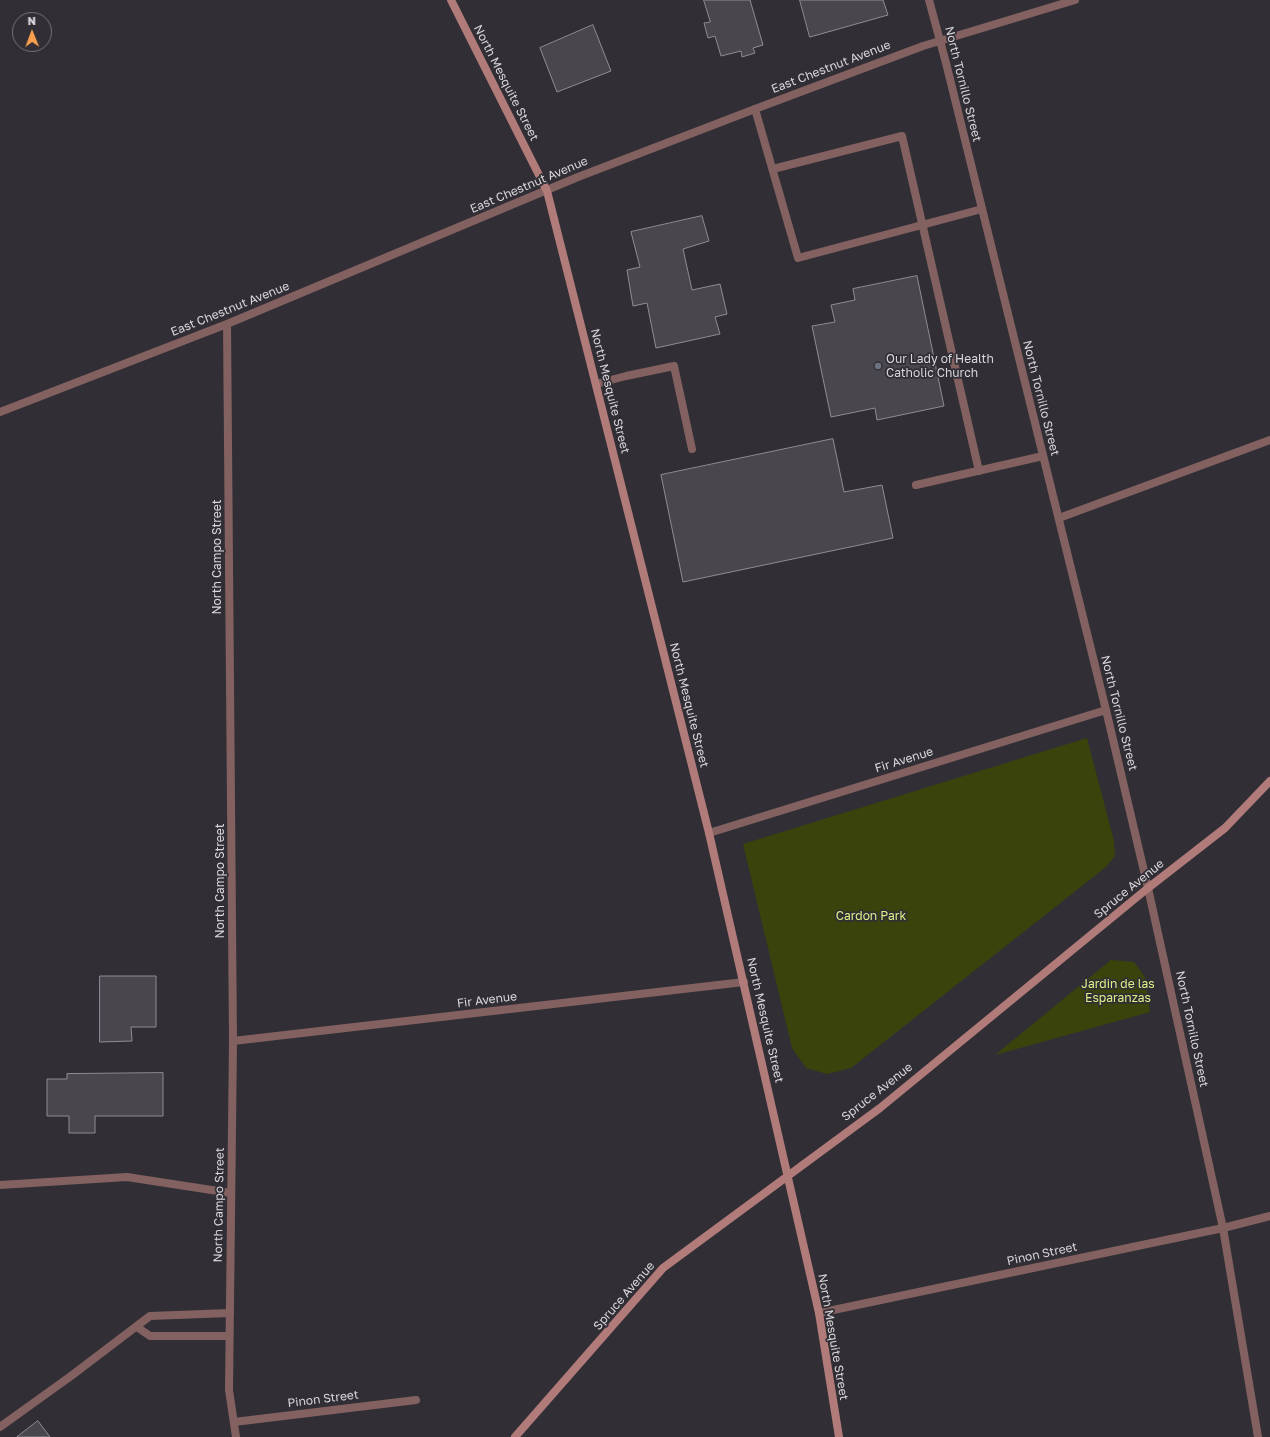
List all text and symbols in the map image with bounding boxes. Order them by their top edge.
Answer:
north arrow [12,12,52,52]
text: N [27,14,36,27]
street label: North Mesquite Street [470,23,542,143]
street label: North Tornillo Street [942,25,984,143]
street label: East Chestnut Avenue [769,38,893,96]
street label: East Chestnut Avenue [468,154,590,216]
street label: East Chestnut Avenue [169,279,291,339]
street label: North Mesquite Street [588,327,632,455]
street label: North Tornillo Street [1020,339,1062,457]
place label: Our Lady of Health Catholic Church [886,352,994,380]
marker: Our Lady of Health Catholic Church [873,361,883,371]
street label: North Campo Street [210,499,224,615]
street label: North Mesquite Street [667,641,711,769]
street label: North Tornillo Street [1098,654,1140,772]
street label: Fir Avenue [873,744,935,776]
street label: North Campo Street [213,823,227,939]
street label: Spruce Avenue [1091,856,1167,922]
park label: Cardon Park [836,909,906,923]
street label: North Mesquite Street [744,956,786,1084]
street label: North Tornillo Street [1173,970,1211,1088]
park label: Jardin de las Esparanzas [1081,977,1155,1005]
street label: Fir Avenue [456,989,518,1011]
street label: Spruce Avenue [839,1060,915,1124]
street label: North Campo Street [211,1147,227,1263]
street label: Pinon Street [1006,1240,1078,1268]
street label: Spruce Avenue [590,1259,658,1333]
street label: North Mesquite Street [815,1273,851,1401]
street label: Pinon Street [287,1387,359,1411]

